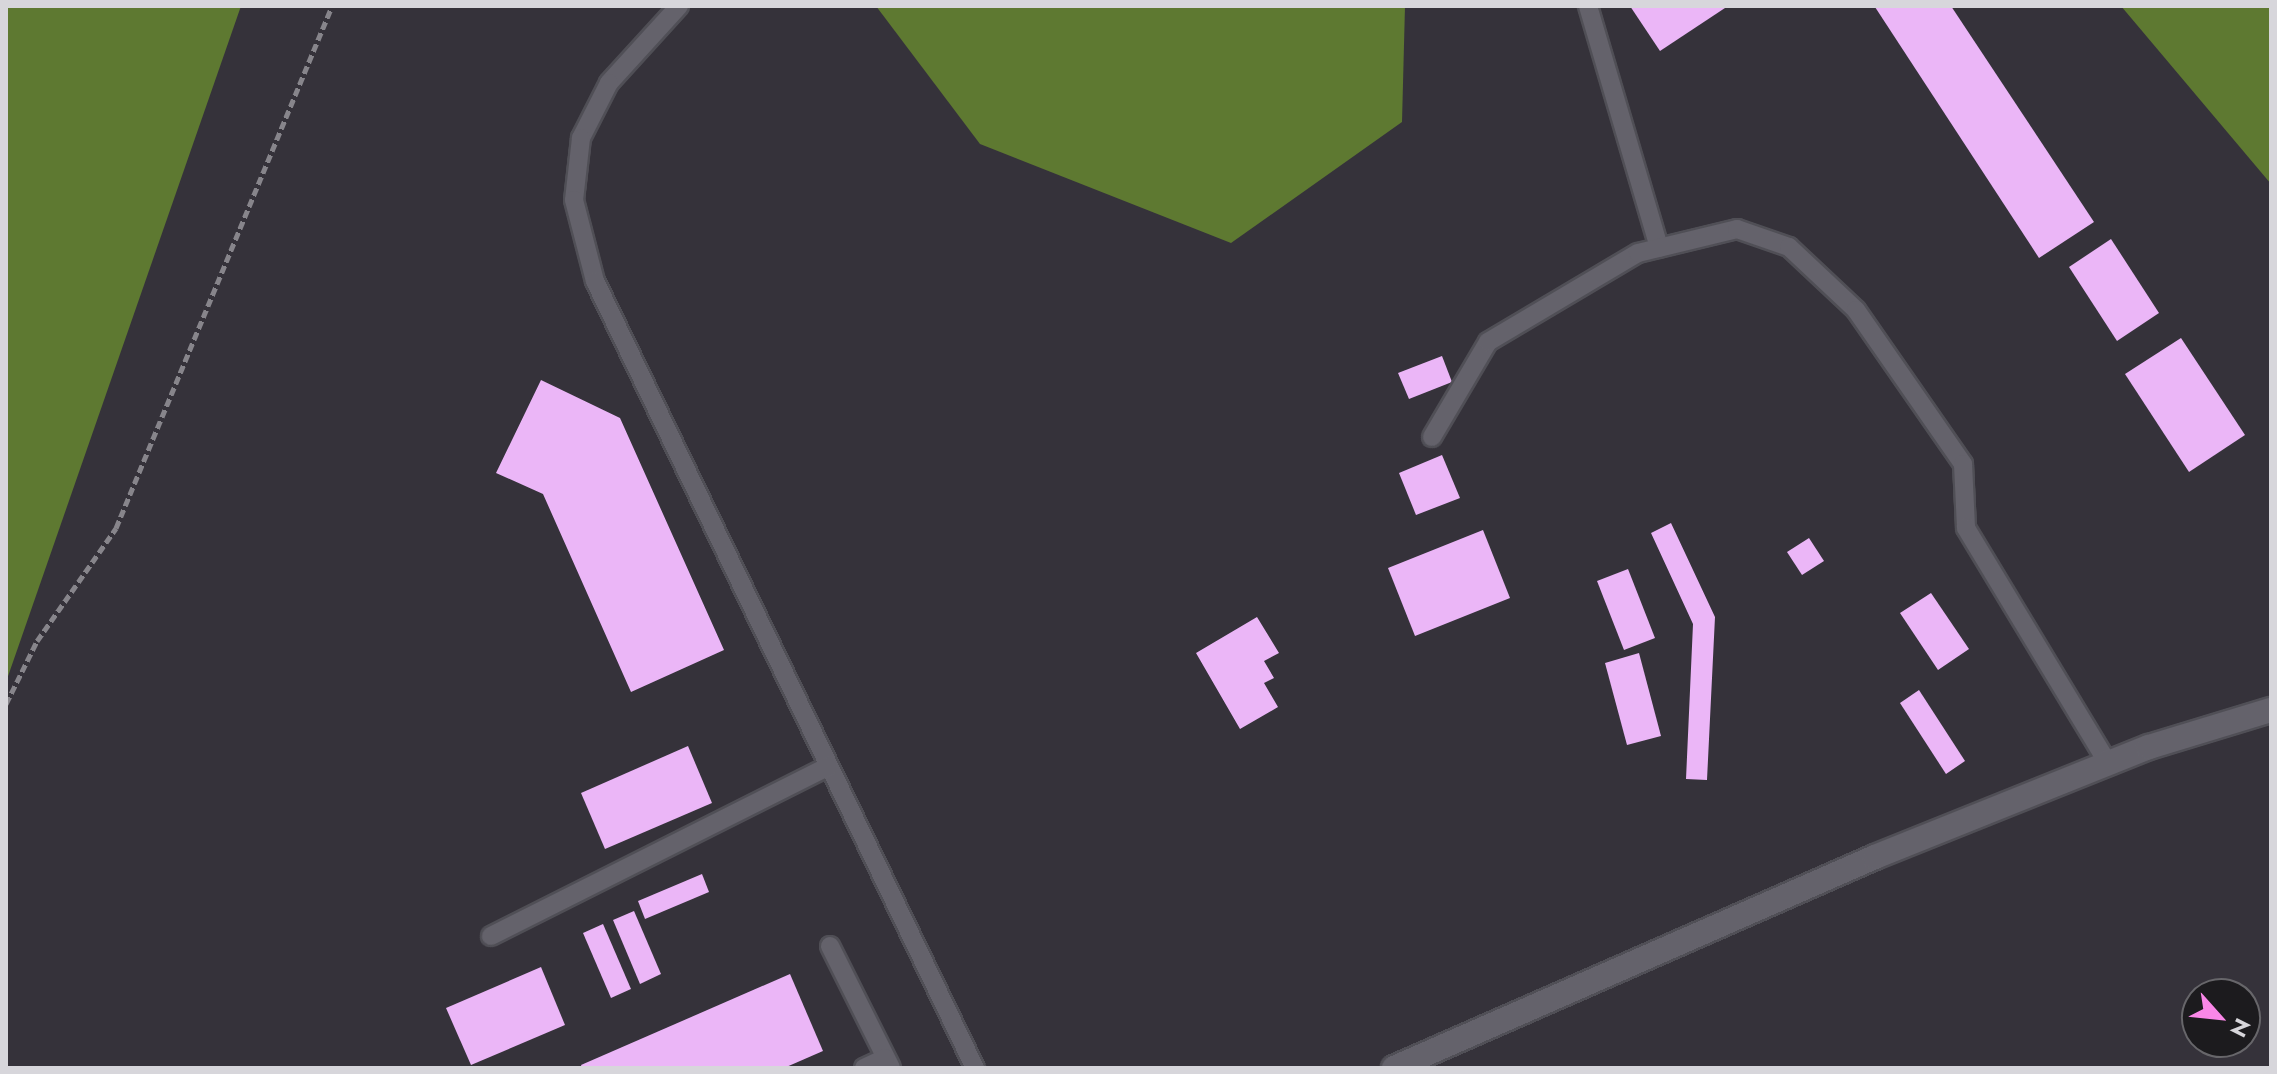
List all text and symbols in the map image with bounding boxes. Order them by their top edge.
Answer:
north arrow [2181,978,2261,1058]
text: N [2222,1013,2259,1043]

